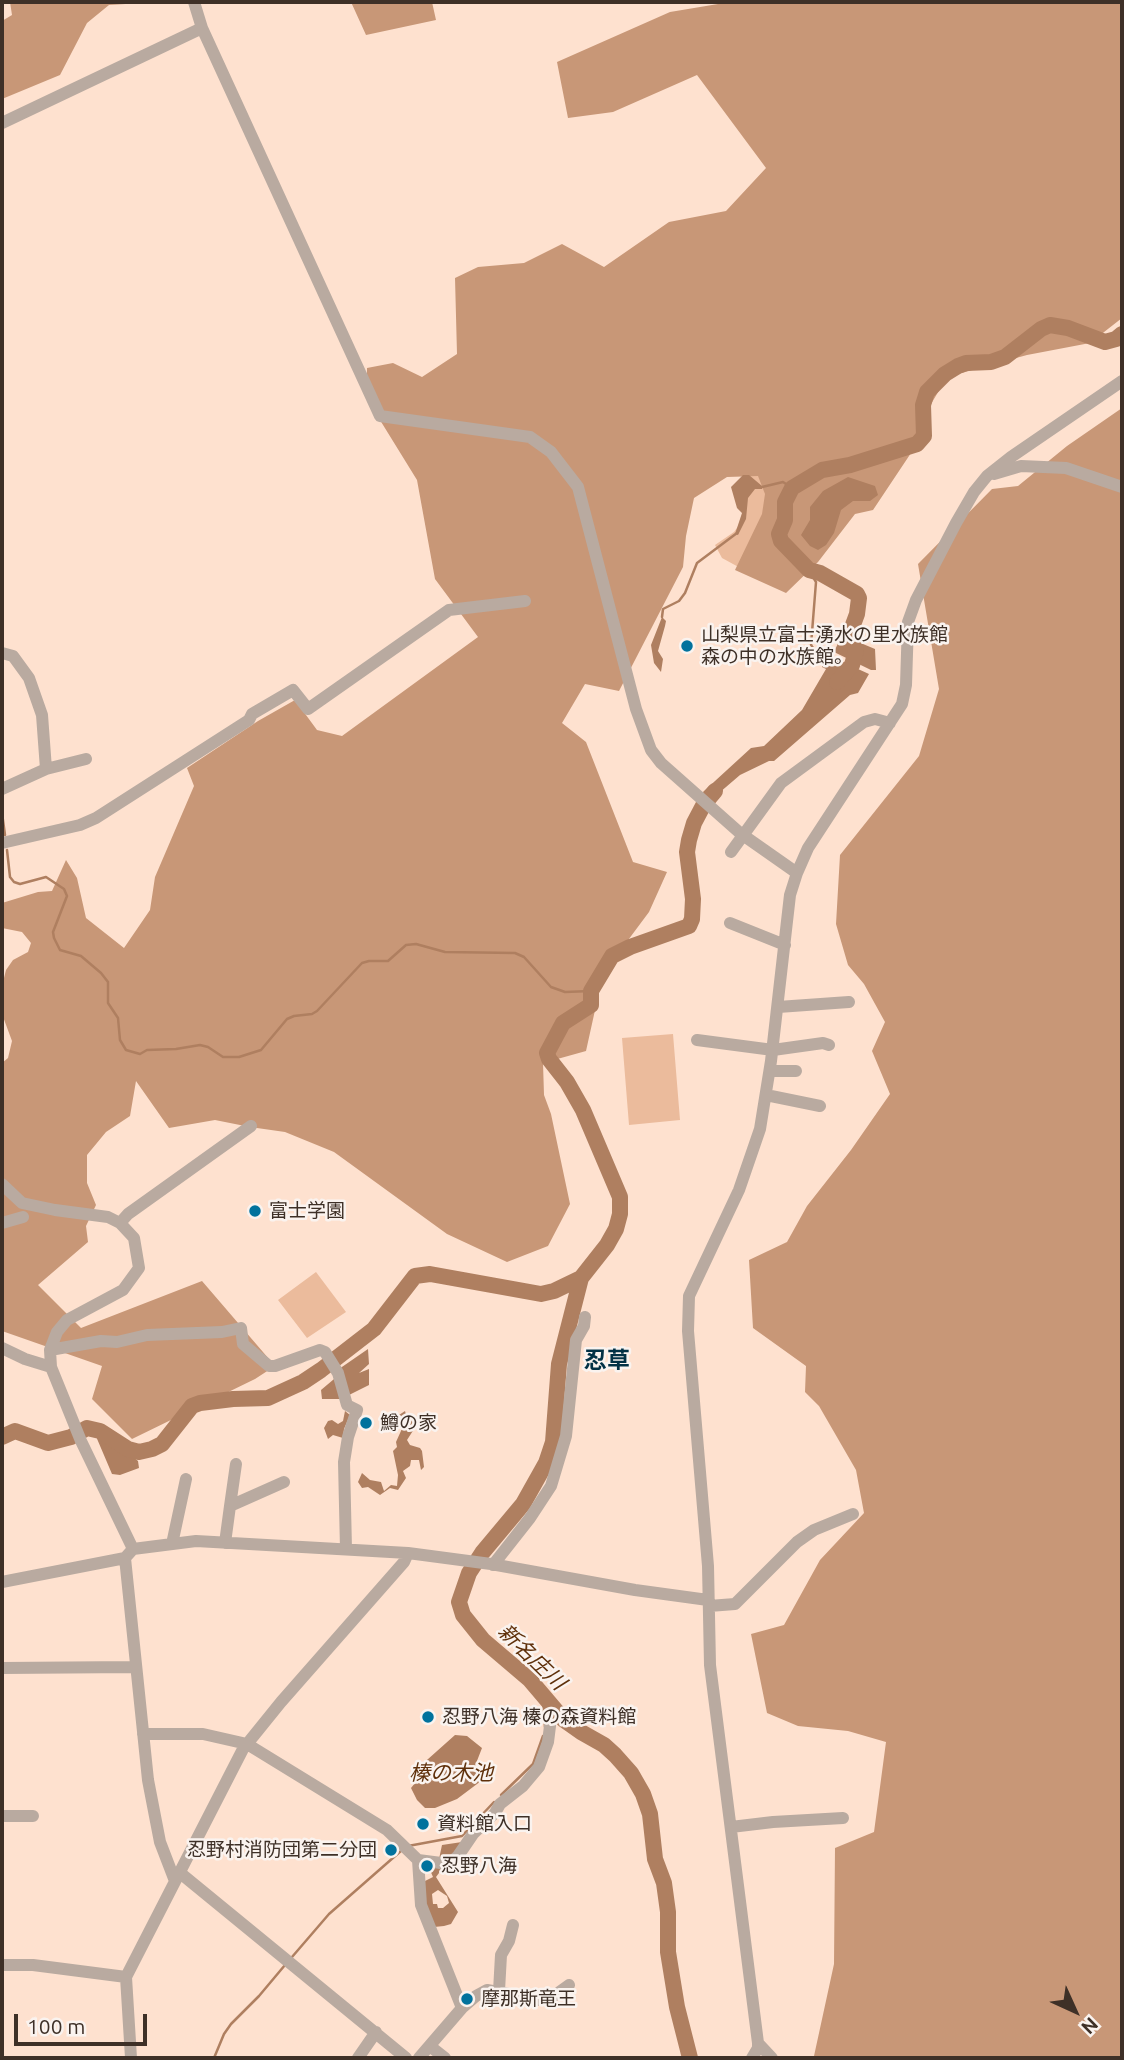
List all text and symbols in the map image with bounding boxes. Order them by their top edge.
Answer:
place label: 山梨県立富士湧水の里水族館 森の中の水族館。 [701,624,948,668]
marker: 山梨県立富士湧水の里水族館 森の中の水族館。 [679,638,695,654]
place label: 富士学園 [269,1200,345,1222]
marker: 富士学園 [247,1203,263,1219]
district label: 忍草 [584,1346,630,1374]
place label: 鱒の家 [380,1412,437,1434]
marker: 鱒の家 [358,1415,374,1431]
water label: 新名庄川 [493,1619,571,1695]
place label: 忍野八海 榛の森資料館 [442,1706,636,1728]
marker: 忍野八海 榛の森資料館 [420,1709,436,1725]
water label: 榛の木池 [409,1760,493,1786]
place label: 資料館入口 [437,1813,532,1835]
marker: 資料館入口 [415,1816,431,1832]
place label: 忍野村消防団第二分団 [187,1839,377,1861]
marker: 忍野村消防団第二分団 [383,1842,399,1858]
place label: 忍野八海 [441,1855,517,1877]
marker: 忍野八海 [419,1858,435,1874]
north arrow [1040,1976,1110,2046]
place label: 摩那斯竜王 [481,1988,576,2010]
marker: 摩那斯竜王 [459,1991,475,2007]
scale bar [18,2000,150,2044]
text: N [1077,2013,1103,2039]
text: 100 m [27,2014,85,2038]

